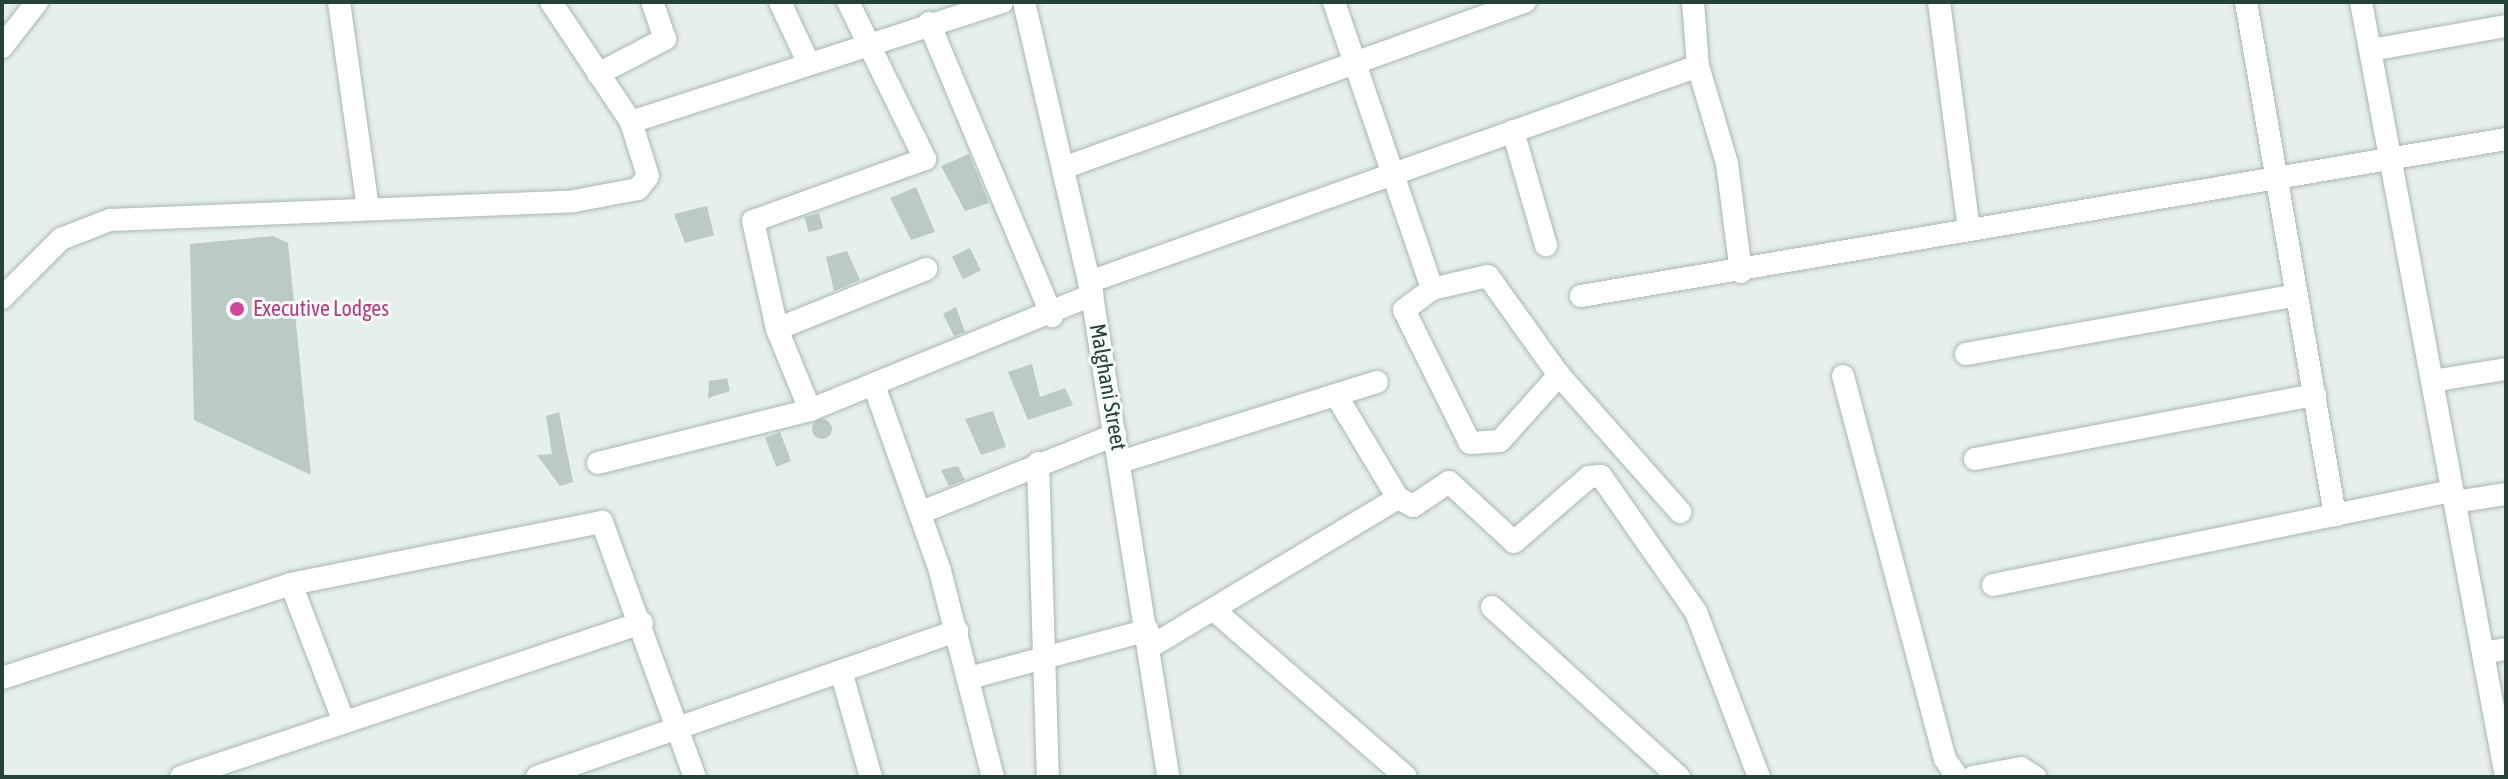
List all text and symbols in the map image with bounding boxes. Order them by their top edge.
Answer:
place label: Executive Lodges [253,296,389,322]
marker: Executive Lodges [228,300,246,318]
street label: Malghani Street [1084,322,1132,452]

